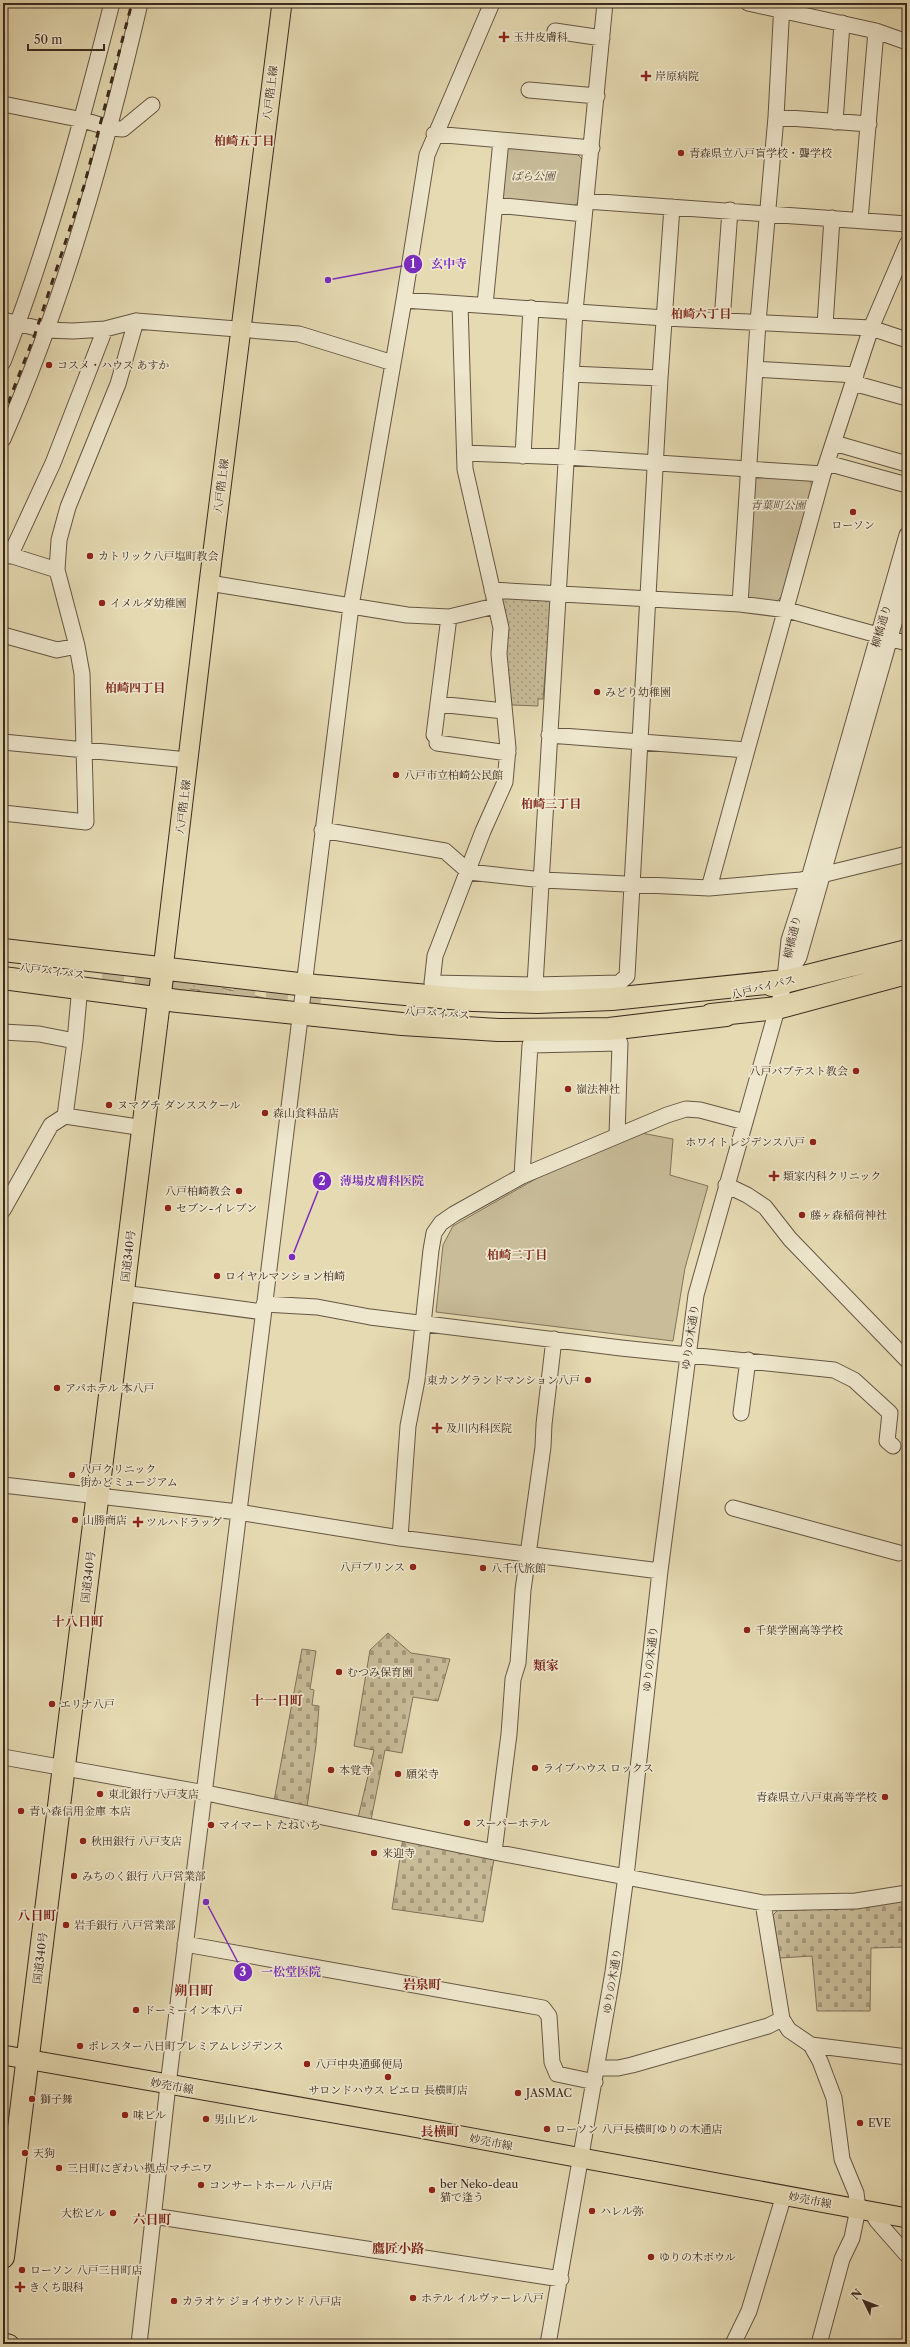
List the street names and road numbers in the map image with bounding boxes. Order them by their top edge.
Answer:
street label: 八戸階上線 [260,65,280,121]
street label: 八戸階上線 [211,458,231,514]
street label: 柳橋通り [868,603,894,649]
street label: 八戸階上線 [173,779,193,835]
street label: 柳橋通り [780,914,804,960]
street label: 八戸バイパス [19,960,85,982]
street label: 八戸バイパス [729,972,797,1002]
street label: 八戸バイパス [404,1004,470,1022]
street label: 国道340号 [118,1229,138,1283]
street label: ゆりの木通り [678,1303,702,1371]
street label: 国道340号 [78,1550,98,1604]
street label: ゆりの木通り [640,1625,660,1693]
street label: 国道340号 [30,1931,50,1985]
street label: ゆりの木通り [600,1947,624,2015]
street label: 妙売市線 [149,2075,195,2097]
street label: 妙売市線 [468,2131,514,2153]
street label: 妙売市線 [787,2189,833,2211]

